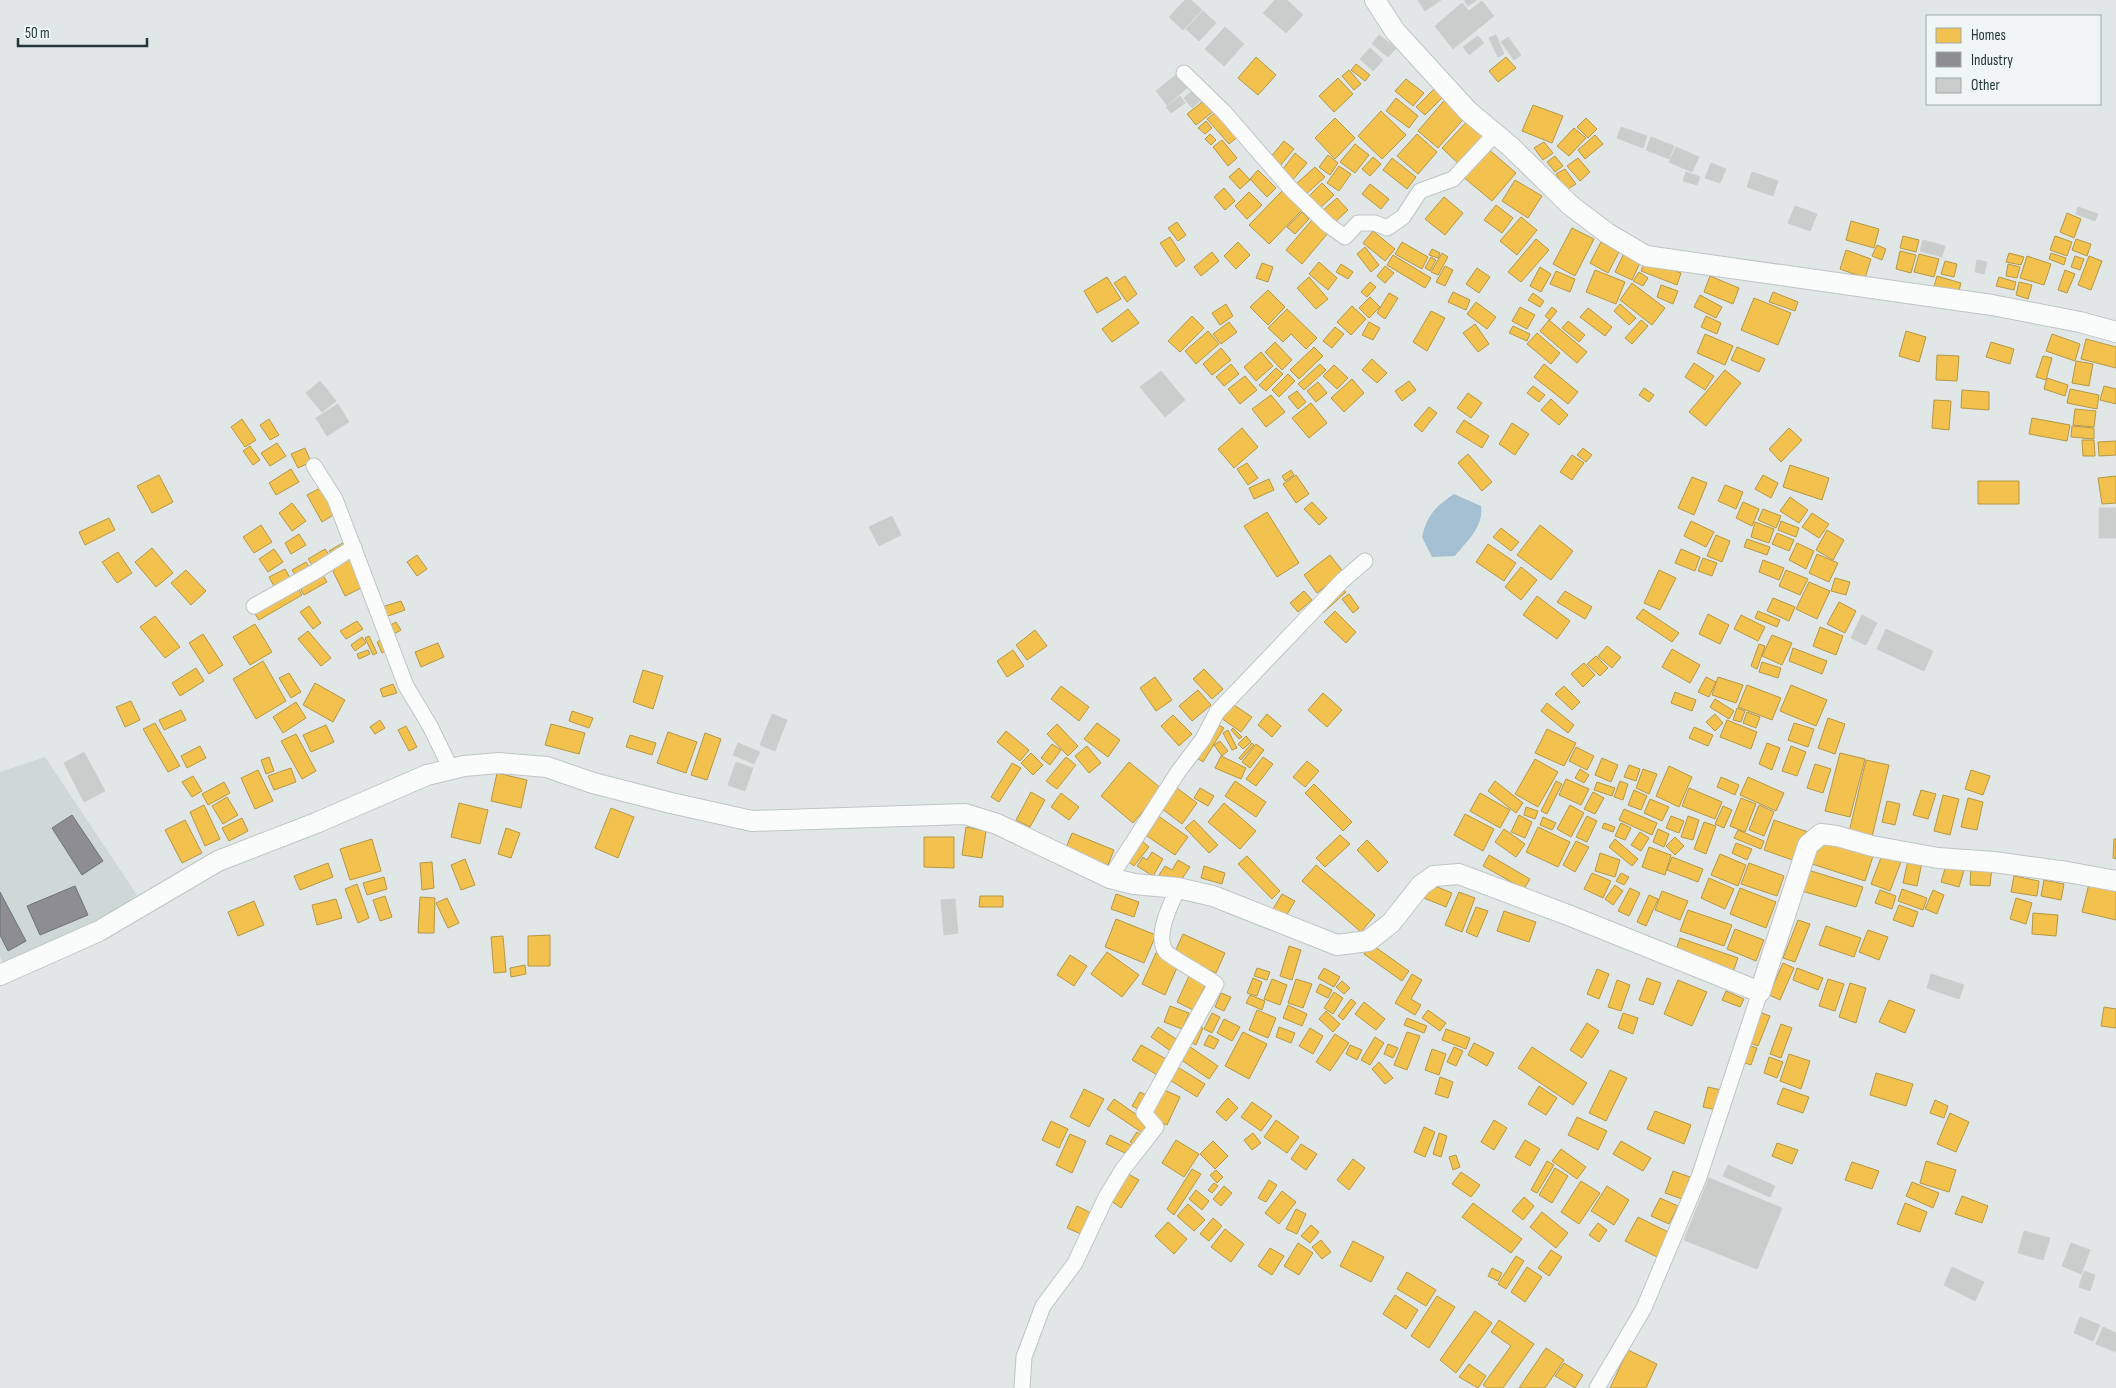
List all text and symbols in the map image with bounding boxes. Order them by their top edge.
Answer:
scale bar [18,15,146,47]
legend [1926,15,2101,105]
text: 50 m [25,24,50,43]
text: Homes [1971,26,2006,45]
text: Industry [1971,51,2013,70]
text: Other [1971,76,2000,95]

